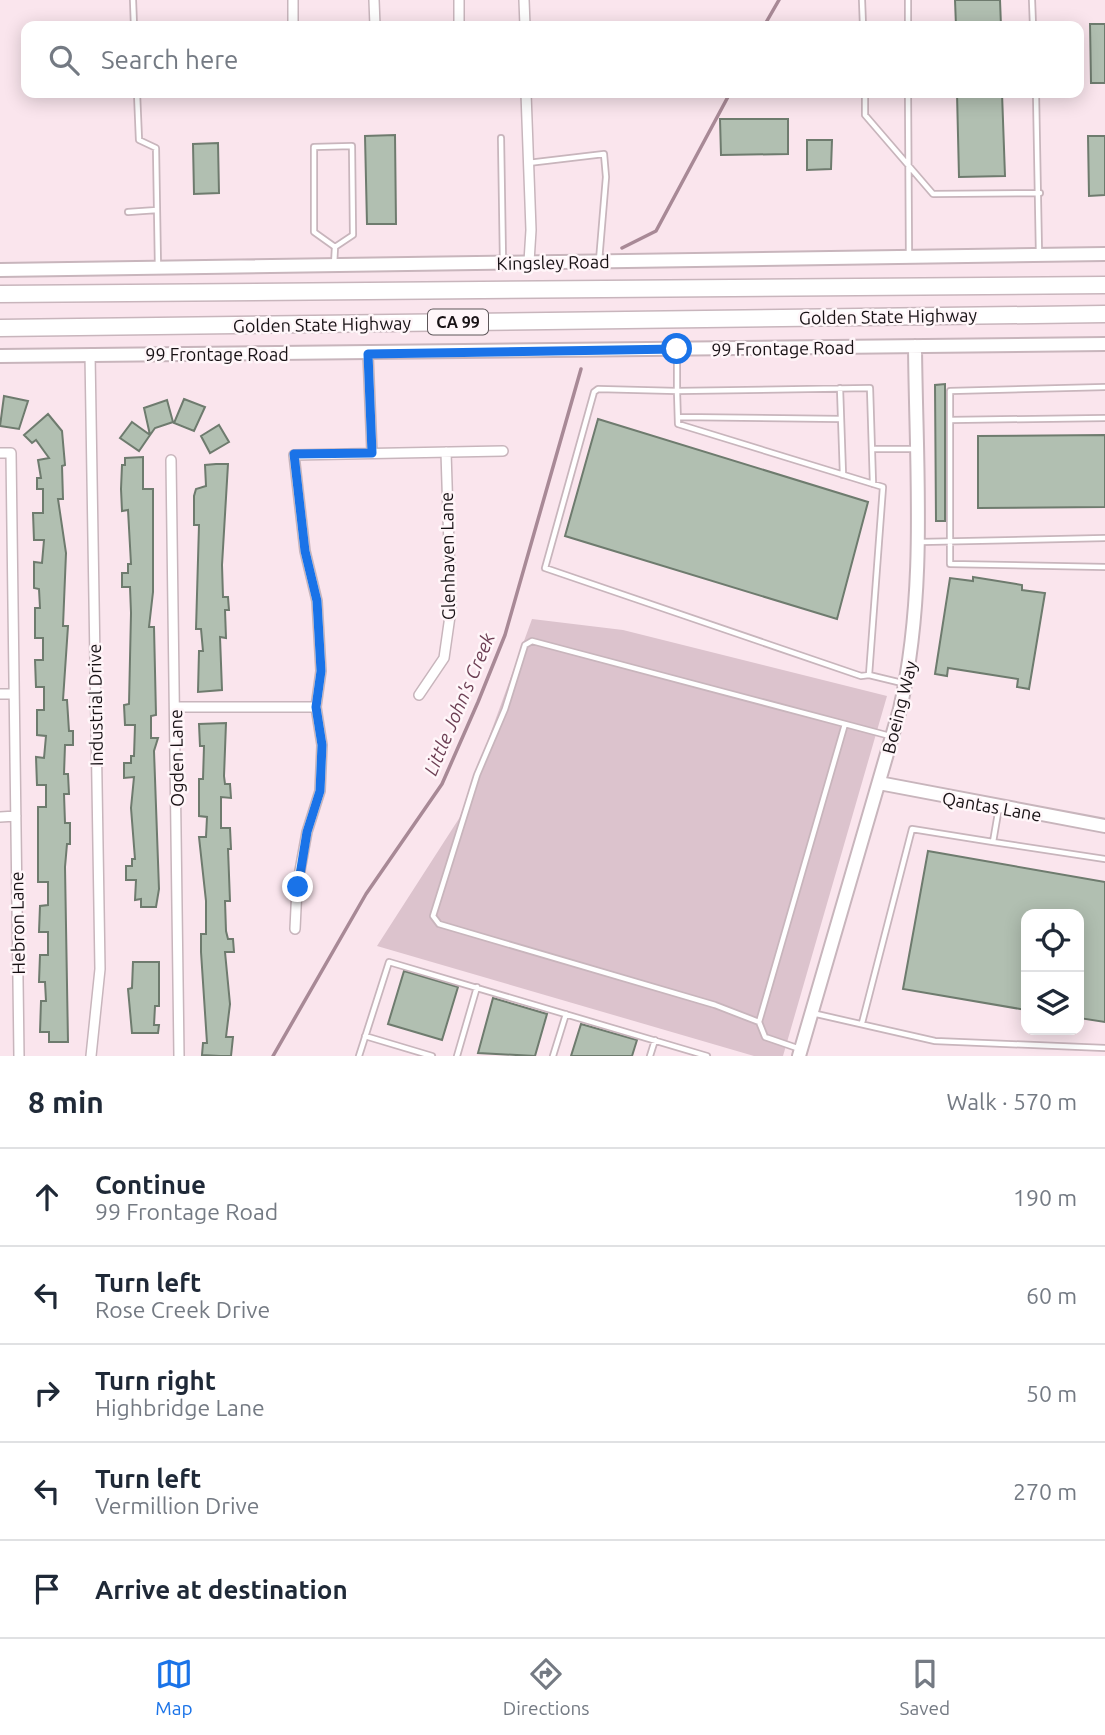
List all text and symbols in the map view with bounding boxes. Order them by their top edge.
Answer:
search box [21,21,1084,98]
icon: search [45,41,83,79]
text: Search here [101,45,238,74]
street label: Kingsley Road [496,251,610,273]
street label: Golden State Highway [799,304,978,328]
road number: CA 99 [428,310,488,334]
street label: Golden State Highway [233,312,412,336]
route start [661,333,692,364]
street label: 99 Frontage Road [711,337,855,359]
street label: 99 Frontage Road [145,344,289,364]
street label: Glenhaven Lane [436,492,458,620]
water label: Little John's Creek [419,629,499,778]
street label: Industrial Drive [84,644,106,766]
street label: Boeing Way [878,658,920,756]
street label: Ogden Lane [165,709,187,807]
street label: Qantas Lane [941,787,1043,826]
street label: Hebron Lane [6,871,28,975]
route end [282,871,313,902]
map controls [1021,909,1084,1035]
button: locate [1021,909,1084,972]
button: layers [1021,972,1084,1035]
text: 8 min [28,1085,104,1119]
text: Walk · 570 m [946,1089,1077,1114]
text: Continue [95,1170,206,1199]
icon: ahead [28,1178,66,1216]
text: 190 m [1013,1185,1077,1210]
text: 99 Frontage Road [95,1199,278,1224]
text: Turn left [95,1268,201,1297]
icon: left [28,1276,66,1314]
text: 60 m [1026,1283,1077,1308]
text: Rose Creek Drive [95,1297,270,1322]
text: Turn right [95,1366,216,1395]
icon: right [28,1374,66,1412]
text: 50 m [1026,1381,1077,1406]
text: Highbridge Lane [95,1395,265,1420]
text: Turn left [95,1464,201,1493]
icon: left [28,1472,66,1510]
text: 270 m [1013,1479,1077,1504]
text: Vermillion Drive [95,1493,260,1518]
icon: arrive [28,1570,66,1608]
text: Arrive at destination [95,1575,348,1604]
tab: Map [155,1655,193,1719]
tab: Directions [503,1655,590,1719]
tab: Saved [899,1655,950,1719]

